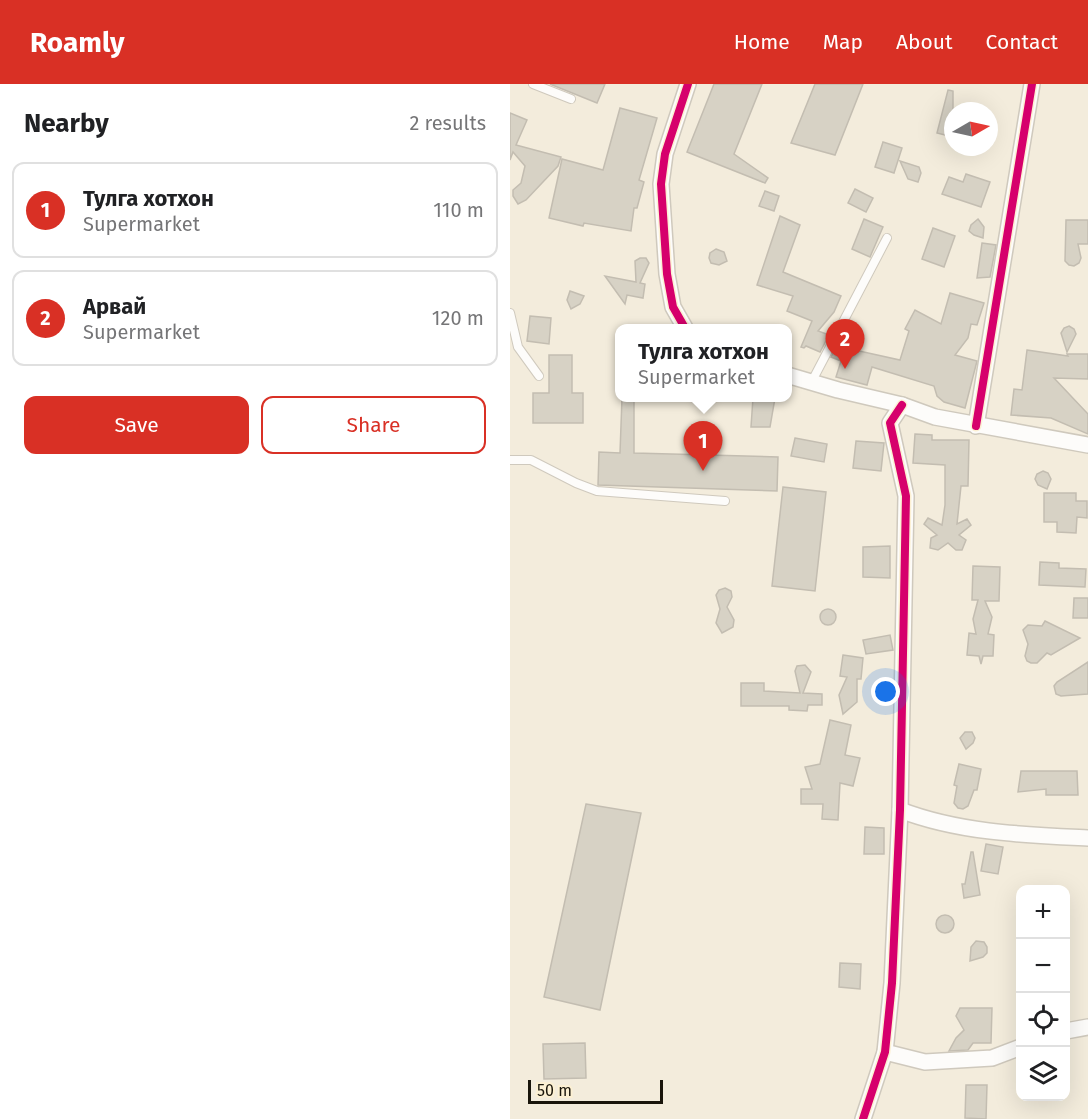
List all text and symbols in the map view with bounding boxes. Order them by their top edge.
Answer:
text: Roamly [30,26,124,59]
text: Home [734,29,790,55]
text: Map [823,29,863,55]
text: About [896,29,953,55]
text: Contact [986,29,1058,55]
north arrow [944,102,998,156]
text: Nearby [24,108,109,139]
text: 2 results [409,111,486,135]
text: Тулга хотхон [83,185,214,212]
text: 1 [41,198,50,222]
text: 110 m [433,198,484,222]
text: Supermarket [83,212,200,236]
text: Арвай [83,293,146,320]
text: 2 [40,306,51,330]
text: 120 m [432,306,484,330]
text: Supermarket [83,320,200,344]
pin: 2 [826,320,864,369]
popup [615,324,792,402]
text: Тулга хотхон [638,338,769,365]
text: Supermarket [638,365,755,389]
button: Save [24,396,249,454]
button: Share [261,396,486,454]
pin: 1 [684,422,722,471]
your location [871,677,900,706]
map controls [1016,885,1070,1101]
button: + [1016,885,1070,939]
button: − [1016,939,1070,993]
button: locate [1016,993,1070,1047]
button: layers [1016,1047,1070,1101]
scale bar [528,1077,663,1104]
text: 50 m [537,1081,572,1100]

